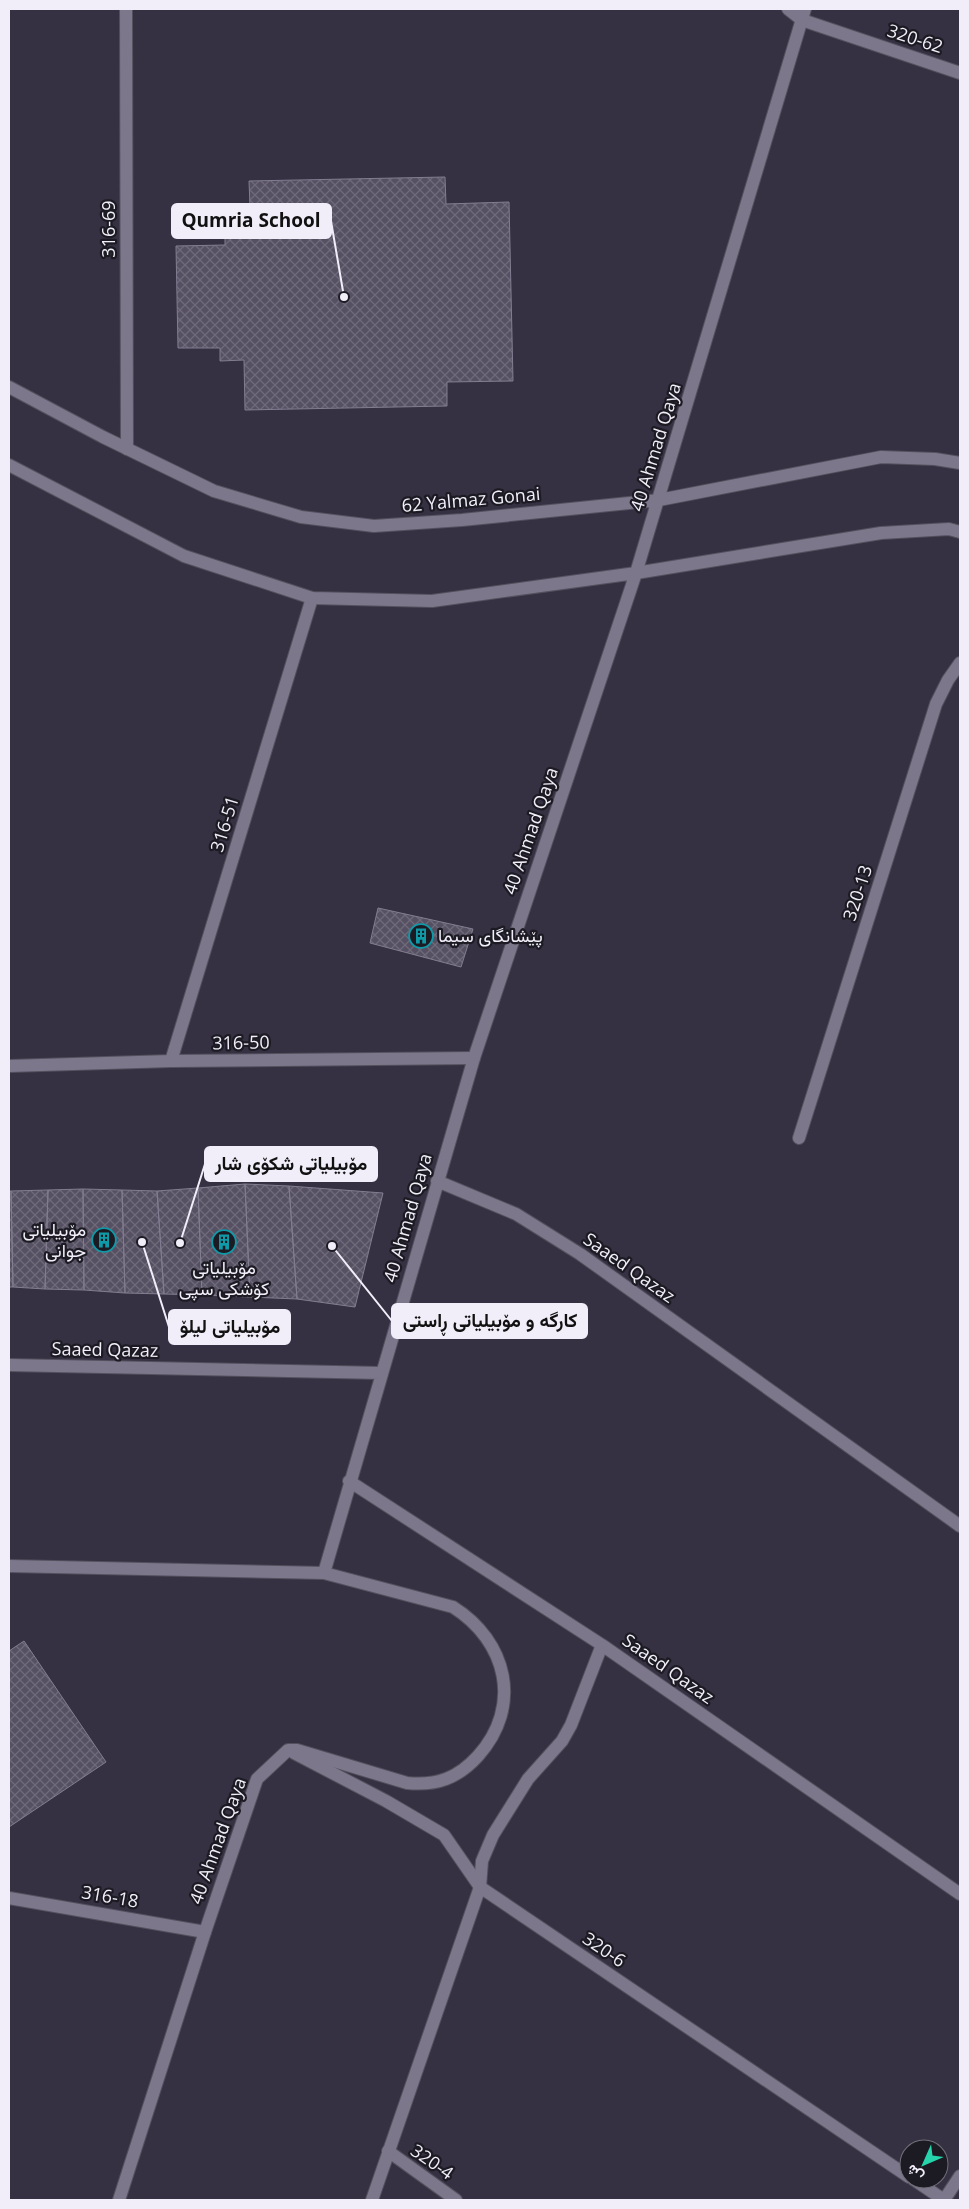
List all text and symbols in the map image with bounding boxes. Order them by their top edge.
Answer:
street label: 320-62 [884,18,946,58]
street label: 316-69 [96,200,120,258]
callout: Qumria School [172,204,331,238]
text: Qumria School [181,207,321,233]
street label: 40 Ahmad Qaya [624,380,686,514]
street label: 62 Yalmaz Gonai [401,481,541,517]
street label: 40 Ahmad Qaya [497,764,563,897]
street label: 316-51 [204,793,244,855]
street label: 320-13 [837,862,877,924]
building icon: پێشانگای سیما [408,923,434,949]
place label: پێشانگای سیما [438,923,543,948]
street label: 316-50 [212,1030,270,1054]
callout: مۆبیلیاتی شکۆی شار [205,1147,377,1181]
text: مۆبیلیاتی شکۆی شار [214,1150,367,1176]
street label: 40 Ahmad Qaya [377,1150,437,1285]
place label: مۆبیلیاتی جوانی [22,1217,86,1262]
building icon: مۆبیلیاتی جوانی [91,1227,117,1253]
street label: Saaed Qazaz [579,1227,680,1308]
building icon: مۆبیلیاتی کۆشکی سپی [211,1229,237,1255]
place label: مۆبیلیاتی کۆشکی سپی [179,1255,269,1301]
callout: کارگە و مۆبیلیاتی ڕاستی [392,1304,587,1338]
text: کارگە و مۆبیلیاتی ڕاستی [403,1307,578,1336]
callout: مۆبیلیاتی لیلۆ [169,1310,290,1344]
text: مۆبیلیاتی لیلۆ [180,1313,280,1339]
street label: Saaed Qazaz [52,1336,159,1362]
street label: Saaed Qazaz [618,1628,719,1709]
street label: 40 Ahmad Qaya [183,1774,251,1907]
street label: 316-18 [80,1879,140,1913]
street label: 320-6 [578,1926,631,1972]
street label: 320-4 [406,2138,459,2184]
north arrow [899,2139,949,2189]
text: ش [902,2161,927,2186]

